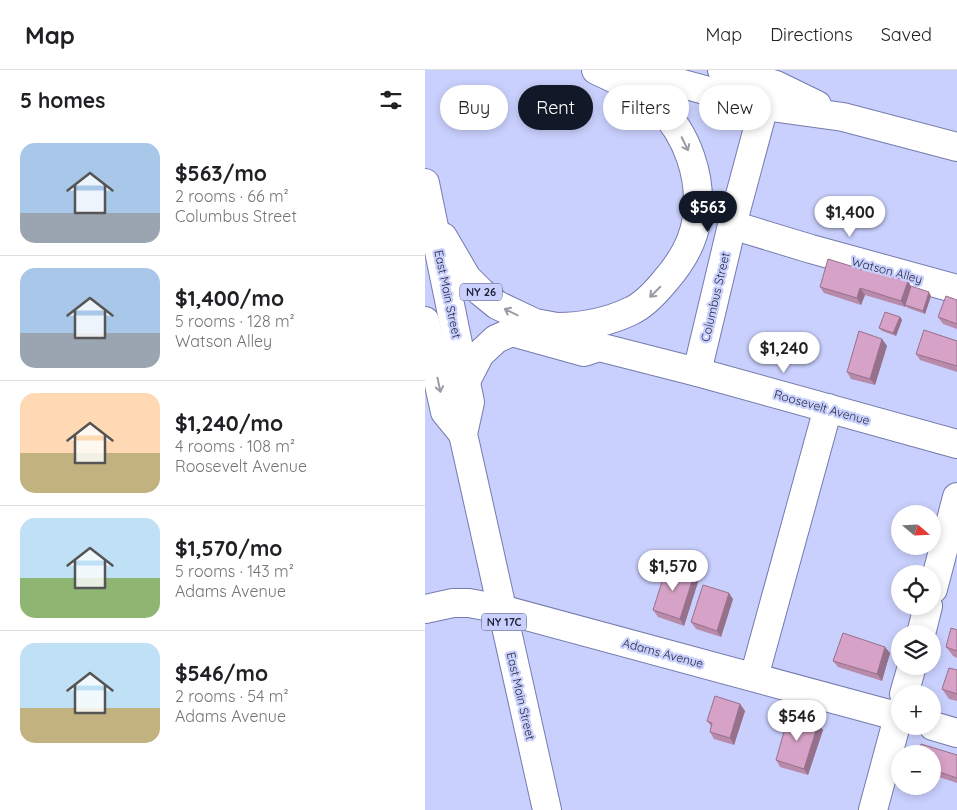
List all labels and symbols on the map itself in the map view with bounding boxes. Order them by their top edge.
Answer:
one-way arrow [680,136,690,151]
pin: $563 [678,190,738,233]
pin: $1,400 [809,196,891,238]
street label: East Main Street [431,249,465,339]
street label: Columbus Street [697,251,733,343]
street label: Watson Alley [850,253,924,287]
road number: NY 26 [460,283,502,300]
one-way arrow [649,286,662,298]
one-way arrow [504,307,519,316]
pin: $1,240 [743,332,825,374]
one-way arrow [435,377,444,393]
street label: Roosevelt Avenue [772,386,872,428]
north arrow [891,505,941,555]
pin: $1,570 [632,550,714,592]
road number: NY 17C [481,614,527,630]
street label: Adams Avenue [621,635,705,671]
street label: East Main Street [504,651,538,741]
pin: $546 [767,700,827,742]

